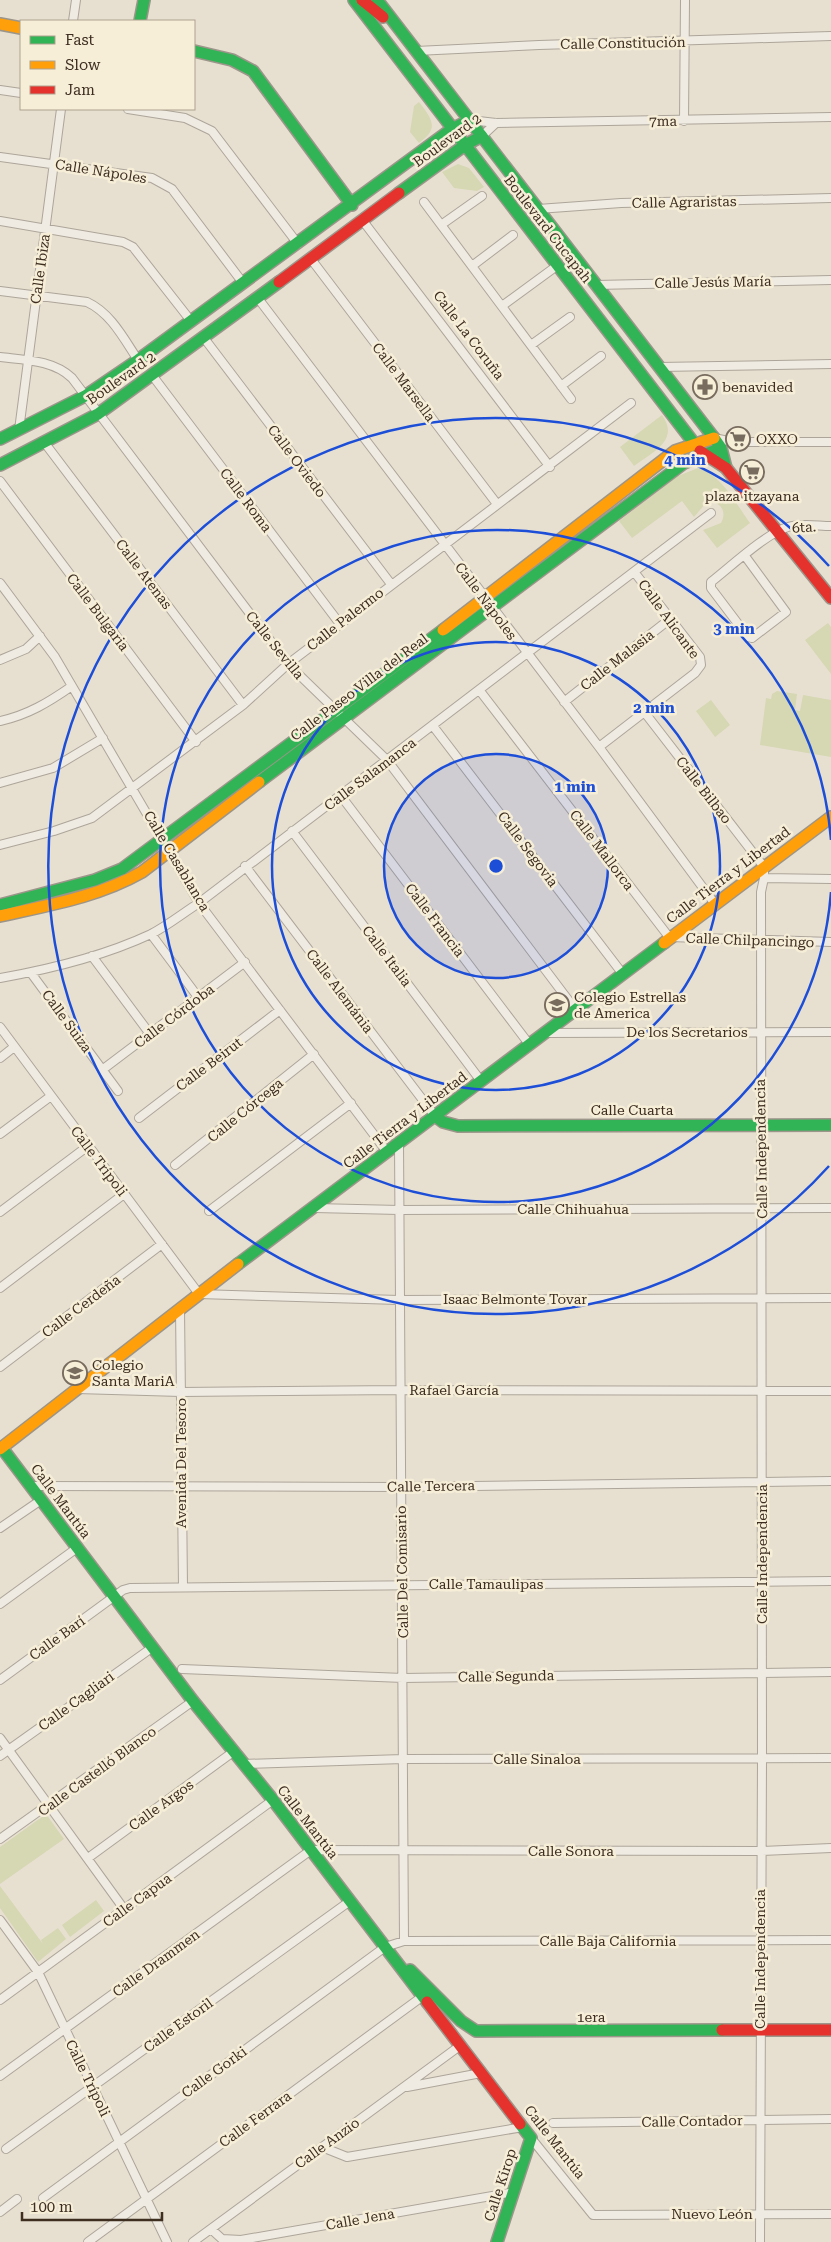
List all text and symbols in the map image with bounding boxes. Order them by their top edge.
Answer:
legend [20,20,195,110]
text: Fast [65,31,95,49]
street label: Calle Constitución [560,34,686,52]
text: Slow [65,56,101,74]
text: Jam [65,81,95,99]
street label: Boulevard 2 [410,110,484,170]
street label: 7ma [649,113,678,129]
street label: Calle Nápoles [54,156,148,186]
street label: Boulevard Cucapah [501,172,595,286]
street label: Calle Agraristas [631,193,737,211]
street label: Calle Ibiza [27,233,53,305]
street label: Calle Jesús María [654,273,772,291]
street label: Calle La Coruña [430,287,508,383]
street label: Calle Marsella [369,339,439,425]
street label: Boulevard 2 [84,348,158,408]
pharmacy icon: benavided [692,374,718,400]
place label: benavided [722,379,793,395]
street label: Calle Oviedo [265,422,329,500]
supermarket icon: OXXO [725,426,751,452]
place label: OXXO [756,431,798,447]
text: 4 min [664,451,706,469]
supermarket icon: plaza itzayana [739,459,765,485]
street label: Calle Roma [217,465,275,535]
place label: plaza itzayana [705,488,800,504]
street label: 6ta. [792,518,816,536]
street label: Calle Atenas [113,536,176,612]
street label: Calle Nápoles [452,559,520,643]
street label: Calle Bulgaria [64,570,133,654]
street label: Calle Alicante [635,576,703,662]
street label: Calle Palermo [303,584,387,654]
street label: Calle Sevilla [243,608,308,683]
text: 3 min [713,620,755,638]
street label: Calle Malasia [577,626,657,694]
street label: Calle Paseo Villa del Real [287,630,431,744]
text: 2 min [633,699,675,717]
street label: Calle Salamanca [321,734,419,814]
street label: Calle Bilbao [673,753,735,827]
text: 1 min [554,778,596,796]
street label: Calle Mallorca [567,807,638,894]
street label: Calle Casablanca [141,808,214,915]
street label: Calle Segovia [494,808,562,890]
street label: Calle Tierra y Libertad [663,823,793,927]
centre of rings [487,857,505,875]
street label: Calle Francia [402,880,468,960]
street label: Calle Italia [359,922,415,990]
street label: Calle Chilpancingo [685,930,815,950]
street label: Calle Alemánia [303,946,377,1036]
street label: Calle Córdoba [131,981,217,1051]
street label: Calle Suiza [39,987,95,1056]
place label: Colegio Estrellas de America [574,989,687,1021]
school or university icon: Colegio Estrellas de America [544,992,570,1018]
street label: De los Secretarios [626,1024,748,1040]
street label: Calle Beirut [173,1034,245,1094]
street label: Calle Tierra y Libertad [340,1068,470,1172]
street label: Calle Córcega [204,1074,286,1145]
street label: Calle Independencia [752,1079,770,1219]
street label: Calle Cuarta [591,1102,674,1118]
street label: Calle Trípoli [67,1123,131,1200]
street label: Calle Chihuahua [517,1201,629,1217]
street label: Calle Cerdeña [39,1271,124,1341]
street label: Isaac Belmonte Tovar [443,1291,587,1307]
place label: Colegio Santa MariA [92,1357,175,1389]
school or university icon: Colegio Santa MariA [62,1360,88,1386]
street label: Rafael García [409,1382,499,1398]
street label: Avenida Del Tesoro [173,1398,189,1528]
street label: Calle Mantúa [28,1461,94,1542]
street label: Calle Tercera [387,1477,476,1495]
street label: Calle Independencia [754,1484,770,1624]
street label: Calle Del Comisario [393,1505,411,1639]
street label: Calle Tamaulipas [429,1576,544,1592]
street label: Calle Barí [26,1612,88,1663]
street label: Calle Segunda [458,1667,555,1685]
street label: Calle Cagliari [35,1668,117,1734]
street label: Calle Castelló Blanco [35,1723,159,1819]
street label: Calle Sinaloa [493,1751,581,1767]
street label: Calle Argos [126,1776,197,1834]
street label: Calle Mantúa [274,1782,342,1862]
street label: Calle Sonora [528,1843,614,1859]
street label: Calle Capua [100,1870,175,1930]
street label: Calle Independencia [752,1889,768,2029]
street label: Calle Drammen [109,1926,203,2000]
street label: Calle Baja California [540,1933,677,1949]
street label: Calle Estoril [140,1994,216,2055]
street label: 1era [577,2009,606,2025]
street label: Calle Trípoli [63,2037,114,2120]
street label: Calle Gorki [178,2043,250,2101]
street label: Calle Ferrara [216,2087,294,2150]
street label: Calle Mantúa [521,2102,589,2182]
street label: Calle Contador [641,2112,743,2130]
street label: Calle Anzio [292,2114,362,2172]
street label: Calle Kirop [481,2147,519,2223]
scale bar [22,2190,162,2222]
text: 100 m [30,2198,73,2216]
street label: Calle Jena [324,2205,396,2233]
street label: Nuevo León [671,2206,753,2222]

